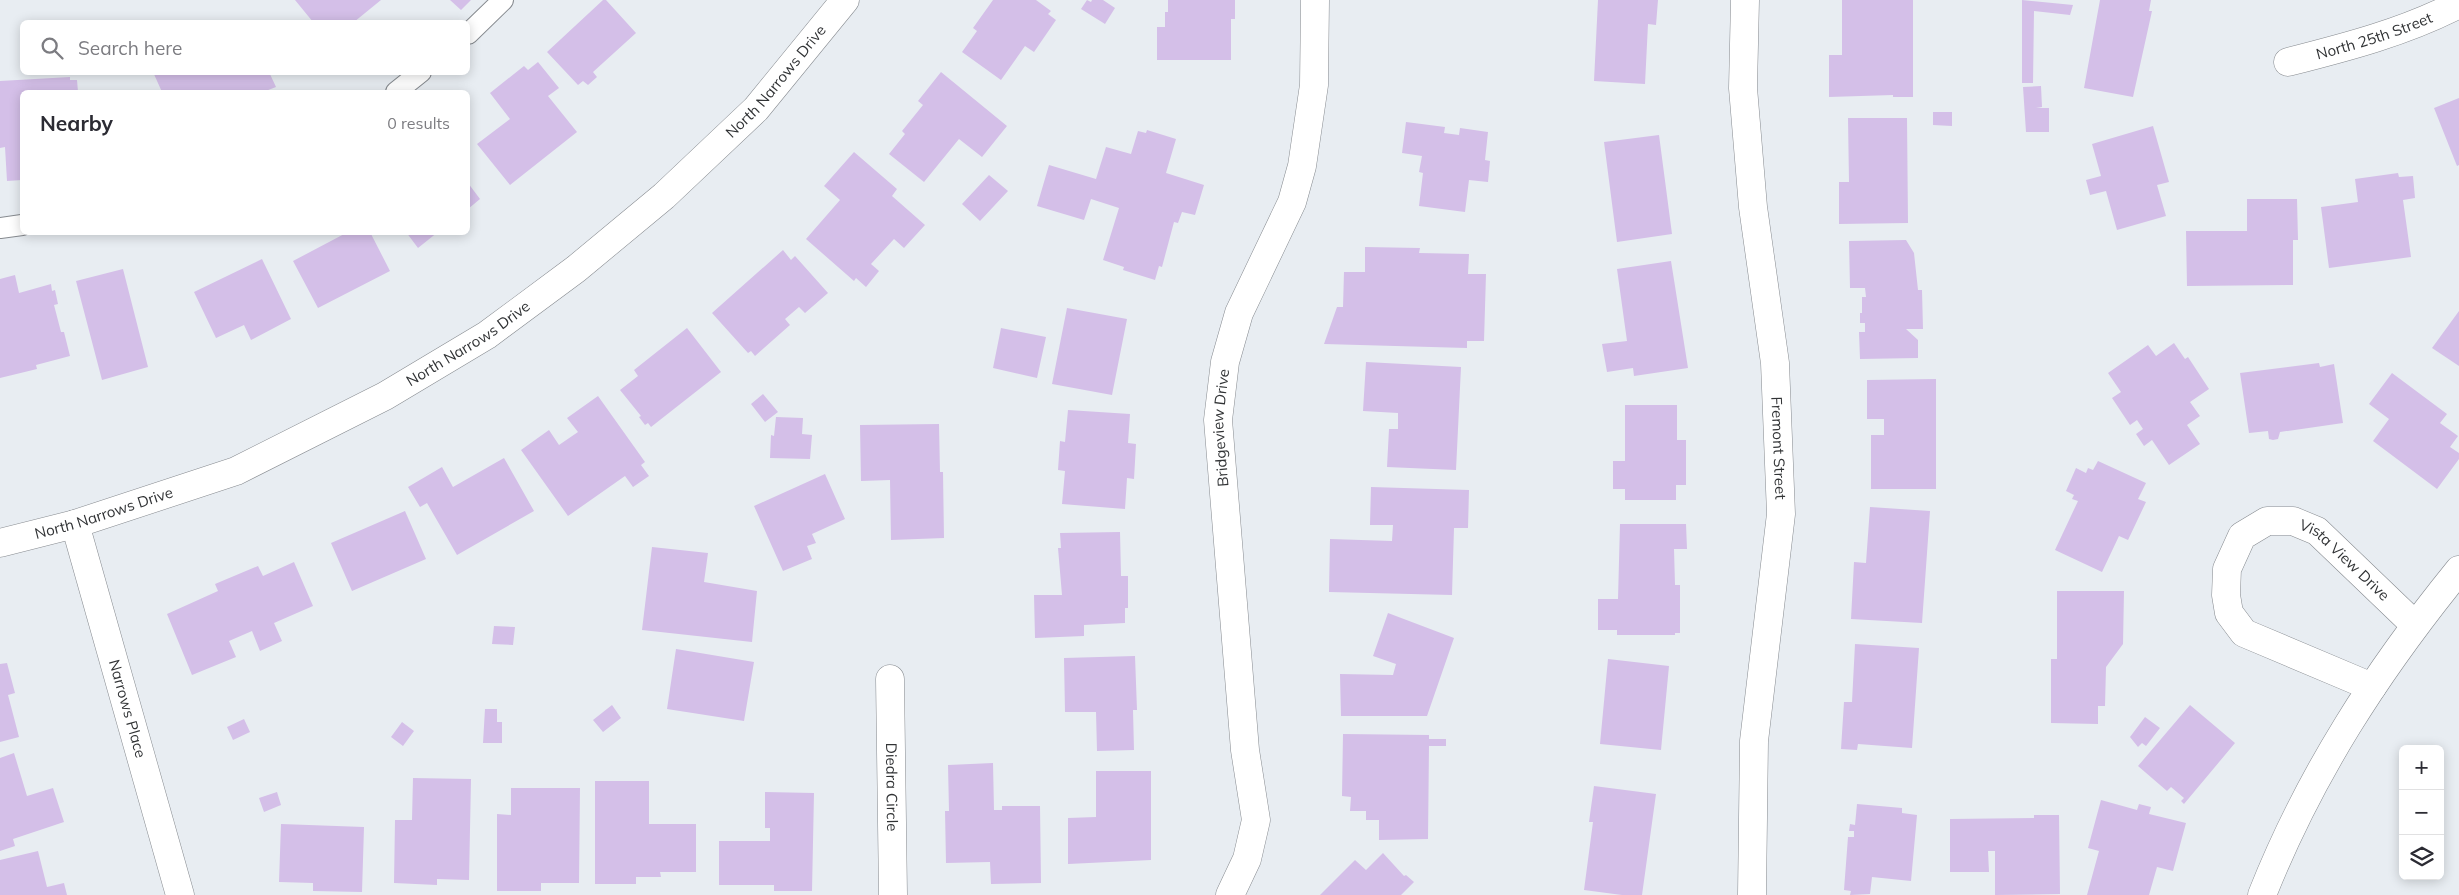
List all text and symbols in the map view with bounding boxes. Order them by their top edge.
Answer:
street label: North 25th Street [2314,8,2435,63]
search box [20,20,470,75]
street label: North Narrows Drive [721,21,830,142]
icon: search [38,34,66,62]
text: Search here [78,36,182,60]
text: Nearby [40,110,113,136]
text: 0 results [387,113,450,133]
street label: North Narrows Drive [403,296,534,390]
street label: Bridgeview Drive [1208,368,1233,488]
street label: Fremont Street [1767,396,1790,500]
street label: North Narrows Drive [33,482,175,543]
street label: Vista View Drive [2297,515,2394,605]
street label: Narrows Place [105,657,151,760]
street label: Diedra Circle [882,743,902,831]
map controls [2399,745,2444,880]
button: + [2399,745,2444,790]
button: − [2399,790,2444,835]
button: layers [2399,835,2444,880]

